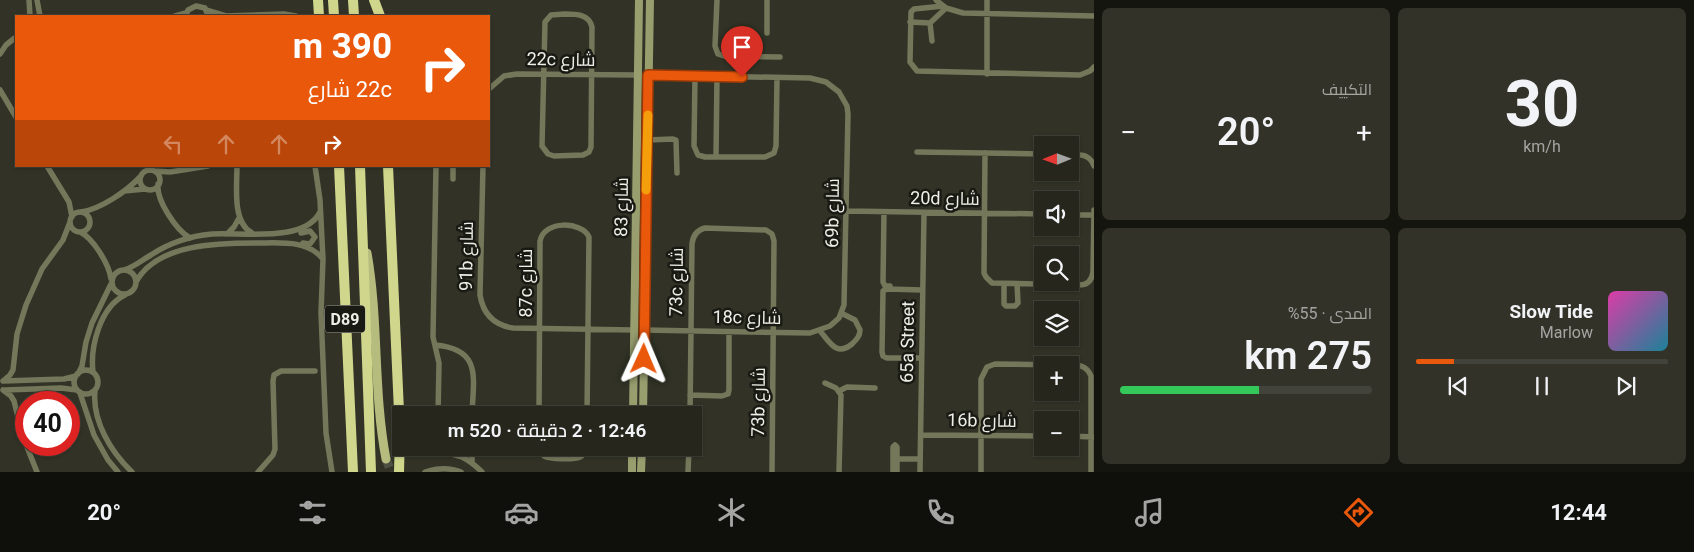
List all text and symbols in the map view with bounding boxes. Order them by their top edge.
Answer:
text: 390 m [293,26,392,67]
pin [721,26,763,77]
icon: arrive [728,33,756,61]
icon: right [410,35,475,100]
street label: 22c شارع [526,48,596,72]
text: 30 [1505,66,1579,142]
text: 22c شارع [308,77,392,102]
text: التكييف [1322,80,1372,99]
text: 20° [1217,110,1275,154]
text: − [1120,116,1136,149]
text: + [1356,116,1372,149]
icon: left [159,130,187,158]
icon: ahead [212,130,240,158]
icon: ahead [265,130,293,158]
icon: right [318,130,346,158]
north arrow [1034,136,1079,181]
map controls [1034,136,1079,456]
text: km/h [1523,137,1561,156]
street label: شارع 83 [610,177,634,237]
street label: 69b شارع [821,178,845,248]
street label: 20d شارع [910,187,980,211]
button: sound [1034,191,1079,236]
street label: 91b شارع [455,221,479,291]
button: search [1034,246,1079,291]
street label: 73c شارع [665,247,689,317]
street label: 87c شارع [515,249,538,318]
text: Slow Tide [1510,300,1593,323]
street label: 65a Street [896,301,918,383]
button: layers [1034,301,1079,346]
text: المدى · 55% [1288,304,1372,323]
road number: D89 [325,306,365,332]
street label: 18c شارع [712,306,782,330]
text: Marlow [1540,323,1593,342]
position arrow [617,332,669,384]
text: 275 km [1244,334,1372,378]
button: + [1034,356,1079,401]
street label: 73b شارع [747,367,771,437]
icon: previous [1444,372,1472,400]
icon: pause [1528,372,1556,400]
icon: next [1612,372,1640,400]
speed limit sign: 40 [15,391,80,456]
street label: 16b شارع [947,409,1017,433]
button: − [1034,411,1079,456]
text: 12:46 · 2 دقيقة · 520 m [448,419,646,442]
icon: filters [295,495,330,530]
icon: car [504,495,539,530]
icon: climate [714,495,749,530]
icon: phone [923,495,958,530]
icon: music [1132,495,1167,530]
icon: directions [1341,495,1376,530]
text: 20° [87,500,121,525]
text: 12:44 [1550,500,1607,525]

